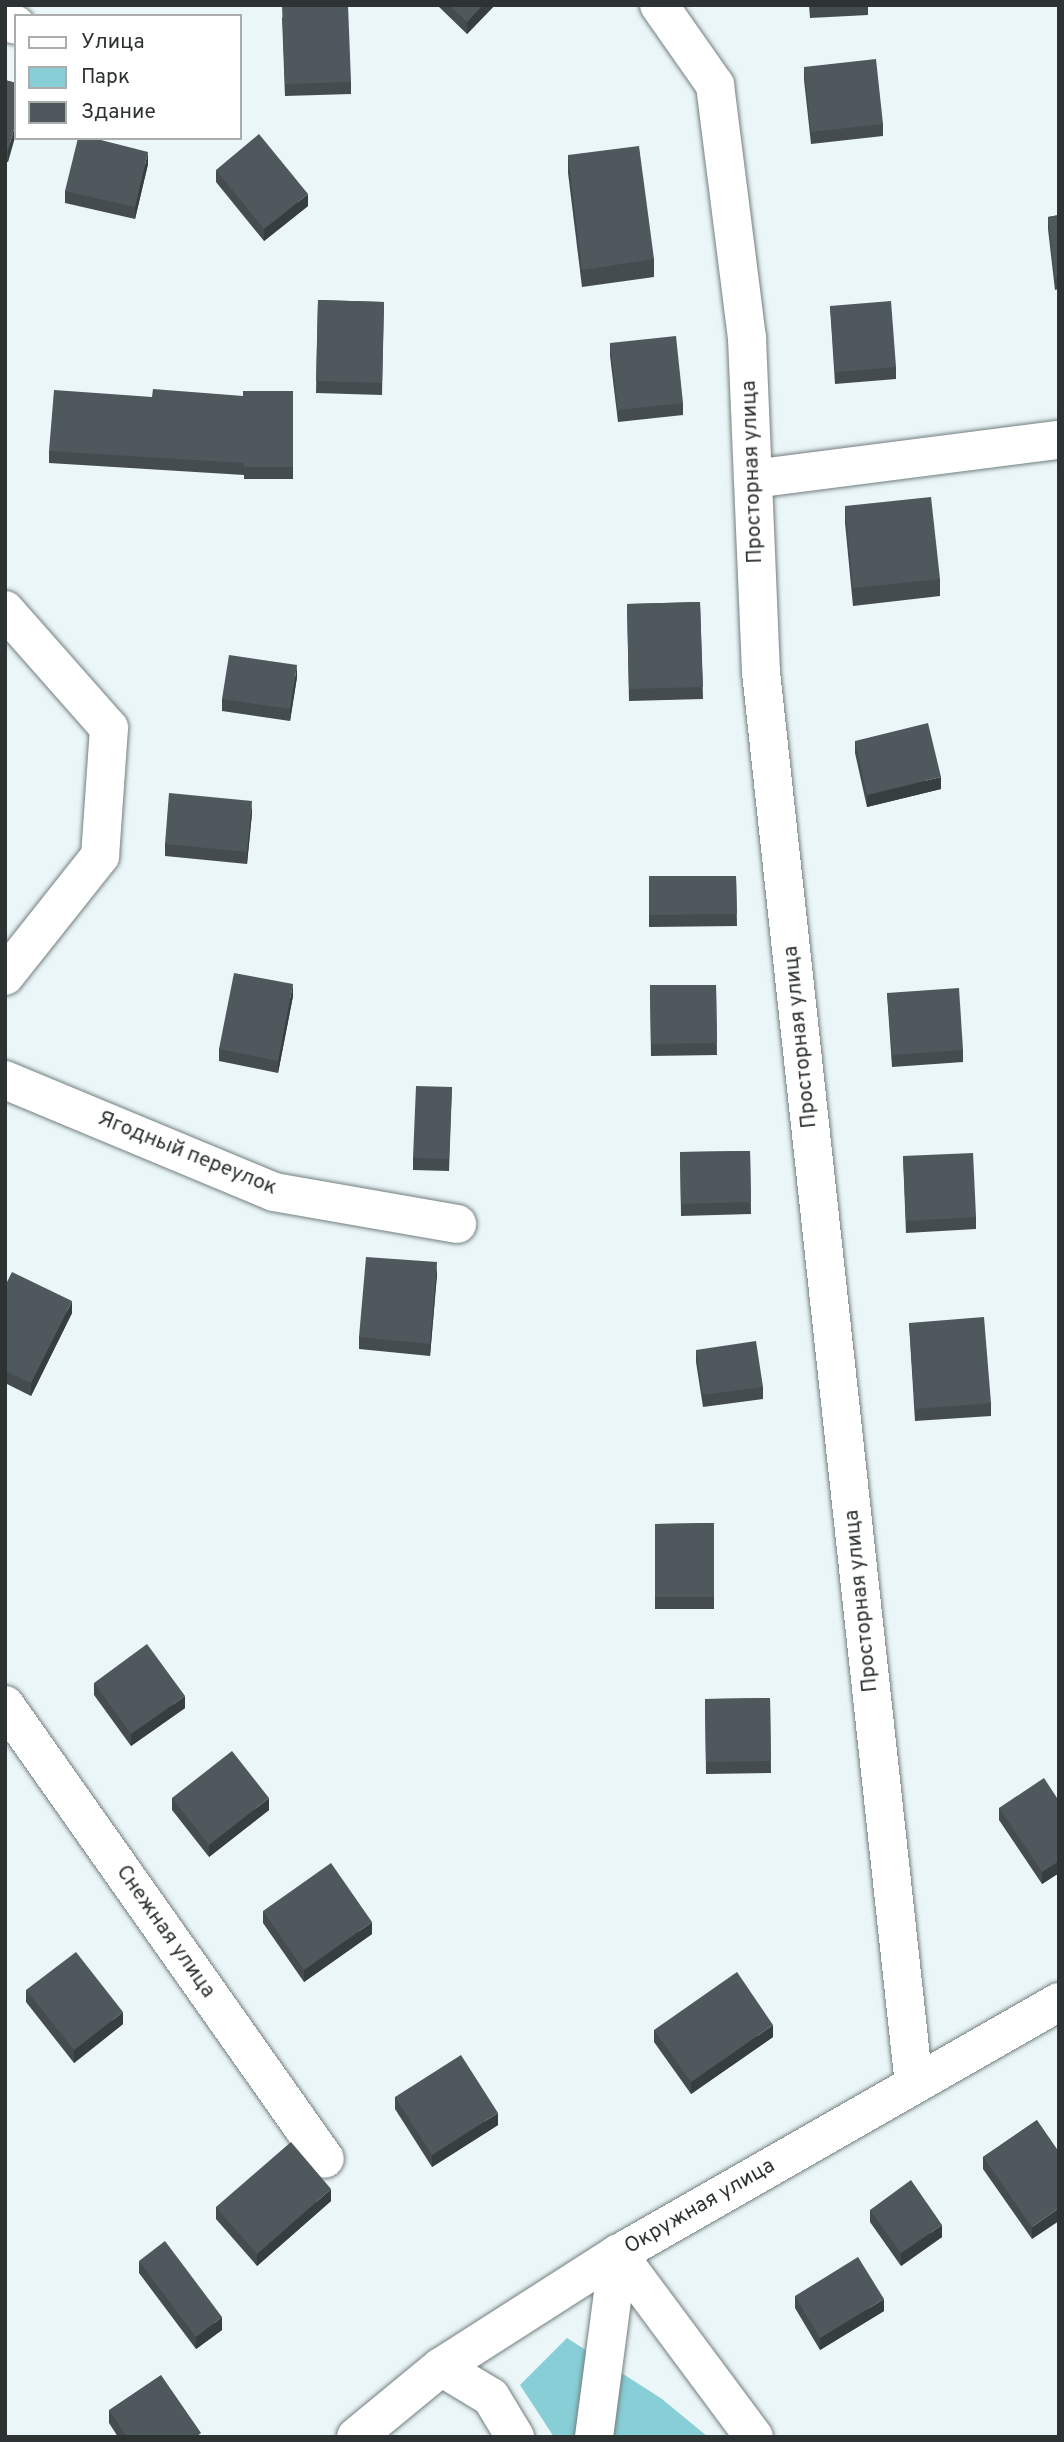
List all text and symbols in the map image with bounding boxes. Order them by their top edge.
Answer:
legend [14,14,242,140]
text: Улица [81,29,145,56]
text: Парк [81,64,130,91]
text: Здание [81,99,156,126]
street label: Просторная улица [737,380,769,564]
street label: Просторная улица [779,945,823,1129]
street label: Ягодный переулок [94,1107,280,1201]
street label: Просторная улица [840,1509,884,1693]
street label: Снежная улица [110,1861,220,2003]
street label: Окружная улица [620,2154,780,2260]

